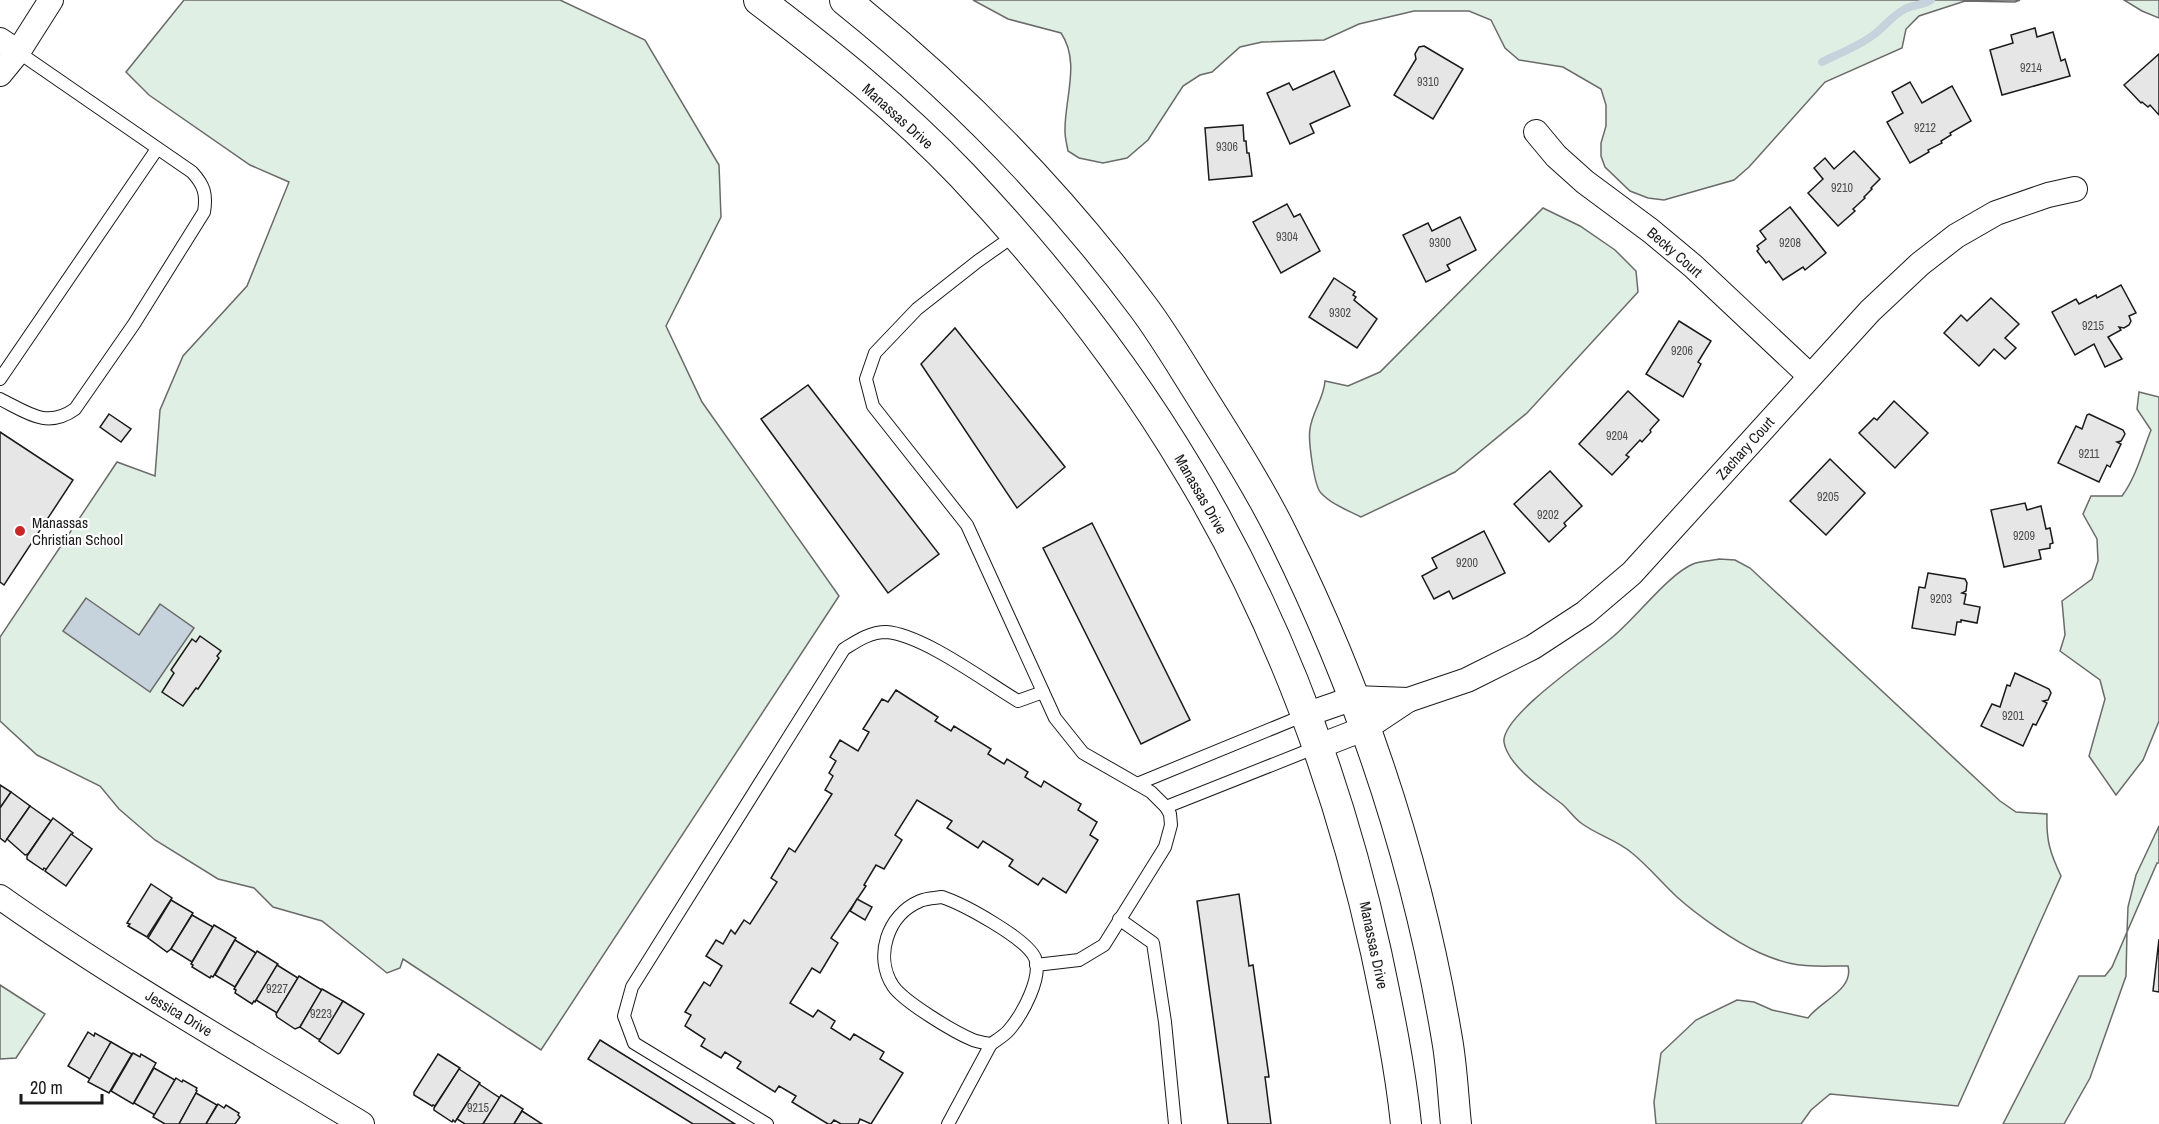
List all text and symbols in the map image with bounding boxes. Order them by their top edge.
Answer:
house number: 9214 [2020,60,2042,76]
house number: 9310 [1417,74,1439,90]
street label: Manassas Drive [858,78,938,154]
house number: 9212 [1914,120,1936,136]
house number: 9306 [1216,139,1238,155]
house number: 9210 [1831,180,1853,196]
street label: Becky Court [1643,222,1708,282]
house number: 9304 [1276,229,1298,245]
house number: 9300 [1429,235,1451,251]
house number: 9208 [1779,235,1801,251]
house number: 9302 [1329,305,1351,321]
house number: 9215 [2082,318,2104,334]
house number: 9206 [1671,343,1693,359]
street label: Zachary Court [1711,412,1779,484]
house number: 9204 [1606,428,1628,444]
house number: 9211 [2078,446,2100,462]
street label: Manassas Drive [1170,450,1232,538]
house number: 9205 [1817,489,1839,505]
house number: 9202 [1537,507,1559,523]
place label: Manassas Christian School [32,512,123,550]
marker: Manassas Christian School [13,524,27,538]
house number: 9209 [2013,528,2035,544]
house number: 9200 [1456,555,1478,571]
house number: 9203 [1930,591,1952,607]
house number: 9201 [2002,708,2024,724]
street label: Manassas Drive [1354,899,1394,991]
house number: 9227 [266,981,288,997]
street label: Jessica Drive [142,985,216,1041]
house number: 9223 [310,1006,332,1022]
scale bar [21,1067,102,1105]
text: 20 m [30,1075,63,1100]
house number: 9215 [467,1100,489,1116]

